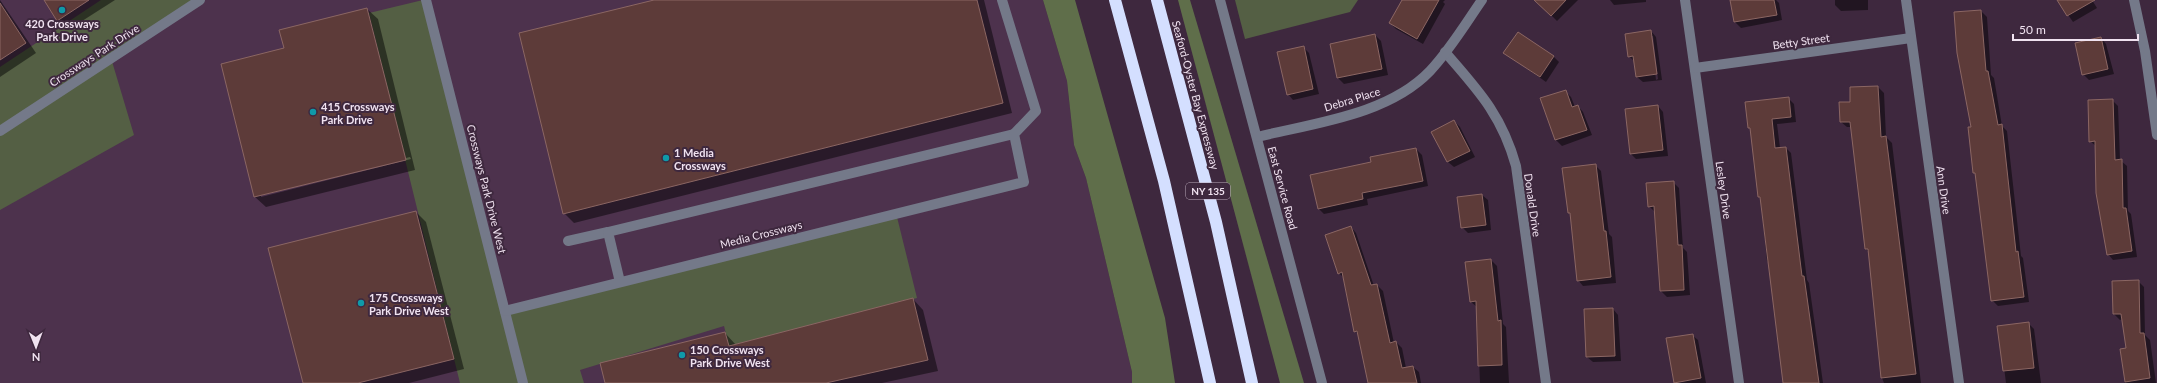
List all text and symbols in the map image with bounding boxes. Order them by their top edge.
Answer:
marker: 420 Crossways Park Drive [57,5,67,15]
scale bar [2013,16,2138,42]
place label: 420 Crossways Park Drive [25,17,99,43]
street label: Seaford-Oyster Bay Expressway [1170,19,1222,171]
street label: Crossways Park Drive [47,21,141,89]
text: 50 m [2019,22,2046,37]
street label: Betty Street [1772,31,1830,51]
street label: Debra Place [1322,84,1382,114]
place label: 415 Crossways Park Drive [321,100,395,126]
marker: 415 Crossways Park Drive [308,107,318,117]
street label: Crossways Park Drive West [465,123,509,255]
street label: East Service Road [1266,145,1300,231]
place label: 1 Media Crossways [674,146,726,172]
marker: 1 Media Crossways [661,153,671,163]
street label: Lesley Drive [1713,160,1735,220]
street label: Ann Drive [1934,165,1954,215]
street label: Donald Drive [1522,172,1544,238]
road number: NY 135 [1186,183,1230,199]
street label: Media Crossways [719,217,804,250]
place label: 175 Crossways Park Drive West [369,291,450,317]
marker: 175 Crossways Park Drive West [356,298,366,308]
north arrow [16,327,56,367]
place label: 150 Crossways Park Drive West [690,343,771,369]
marker: 150 Crossways Park Drive West [677,350,687,360]
text: N [32,351,41,364]

